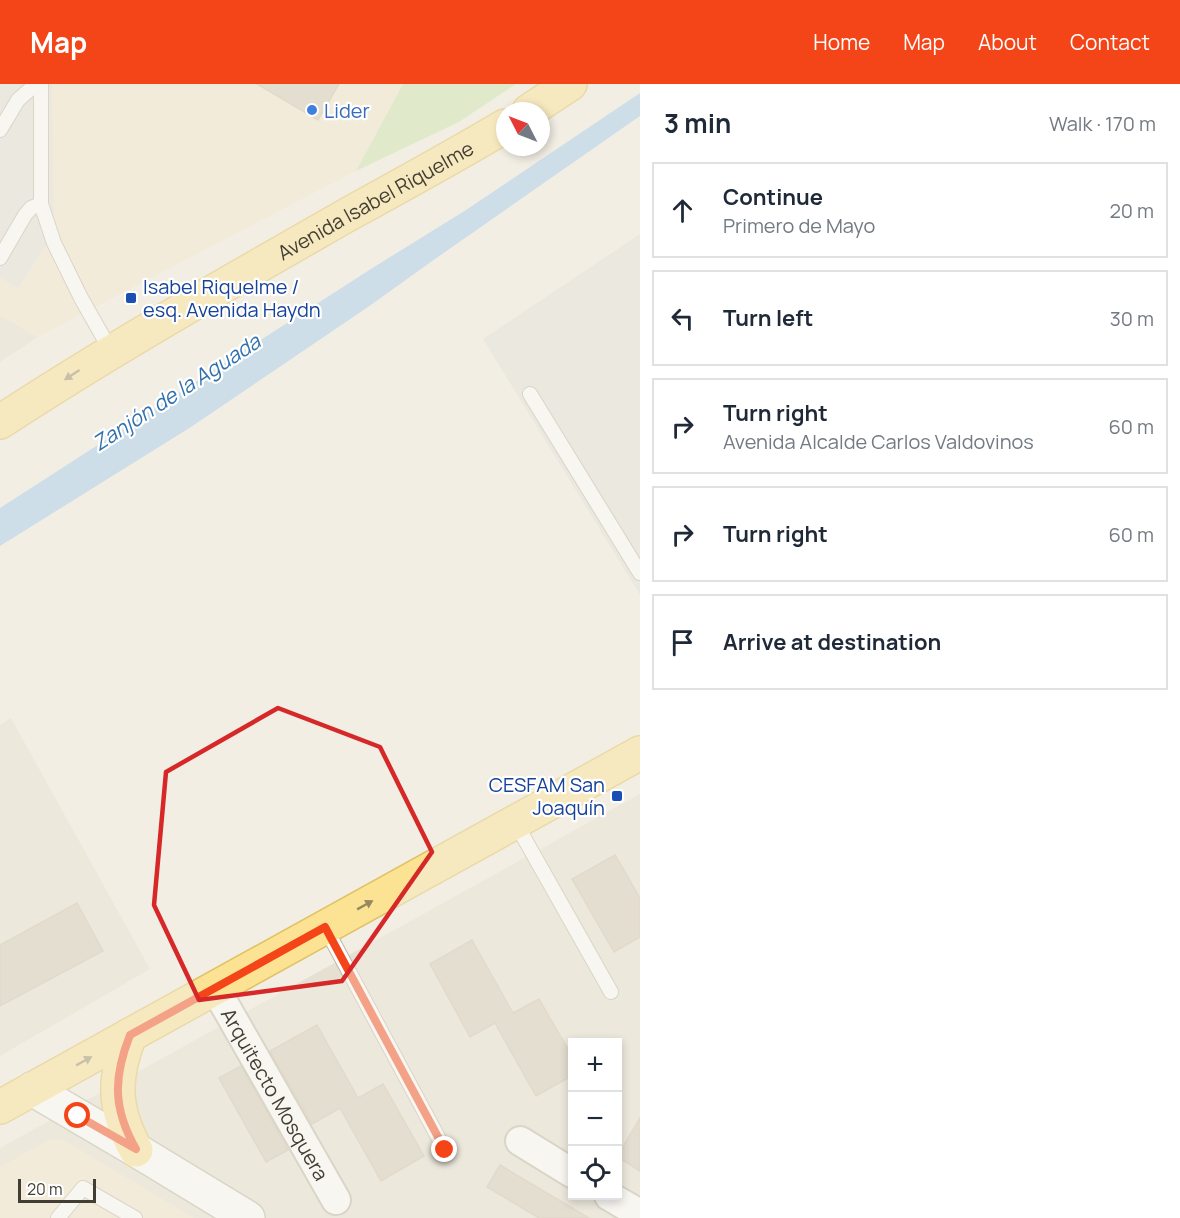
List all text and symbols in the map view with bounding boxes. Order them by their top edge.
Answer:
text: Map [30,23,87,61]
text: Home [813,28,870,56]
text: Map [903,28,945,56]
text: About [978,28,1037,56]
text: Contact [1070,28,1150,56]
place label: Lider [324,97,370,124]
north arrow [496,102,550,156]
marker: Lider [305,103,319,117]
text: 3 min [664,105,731,141]
text: Walk · 170 m [1049,110,1156,137]
street label: Avenida Isabel Riquelme [272,134,478,266]
text: Continue [723,182,823,212]
icon: ahead [666,194,699,227]
text: 20 m [1109,197,1154,224]
text: Primero de Mayo [723,212,875,239]
place label: Isabel Riquelme / esq. Avenida Haydn [143,273,321,323]
marker: Isabel Riquelme / esq. Avenida Haydn [124,291,138,305]
icon: left [666,302,699,335]
text: Turn left [723,303,813,333]
text: 30 m [1110,305,1154,332]
water label: Zanjón de la Aguada [87,326,267,457]
one-way arrow [64,370,81,381]
text: Turn right [723,398,828,428]
icon: right [666,410,699,443]
text: 60 m [1108,413,1154,440]
text: Avenida Alcalde Carlos Valdovinos [723,428,1034,455]
icon: right [666,518,699,551]
text: Turn right [723,519,828,549]
text: 60 m [1108,521,1154,548]
icon: arrive [666,626,699,659]
text: Arrive at destination [723,627,941,657]
place label: CESFAM San Joaquín [489,771,605,821]
marker: CESFAM San Joaquín [610,789,624,803]
one-way arrow [356,900,373,910]
street label: Arquitecto Mosquera [216,1003,335,1185]
map controls [568,1038,622,1200]
button: + [568,1038,622,1092]
one-way arrow [76,1056,93,1066]
button: − [568,1092,622,1146]
route start [64,1102,90,1128]
route end [431,1136,457,1162]
button: locate [568,1146,622,1200]
scale bar [18,1176,96,1204]
text: 20 m [27,1178,63,1200]

